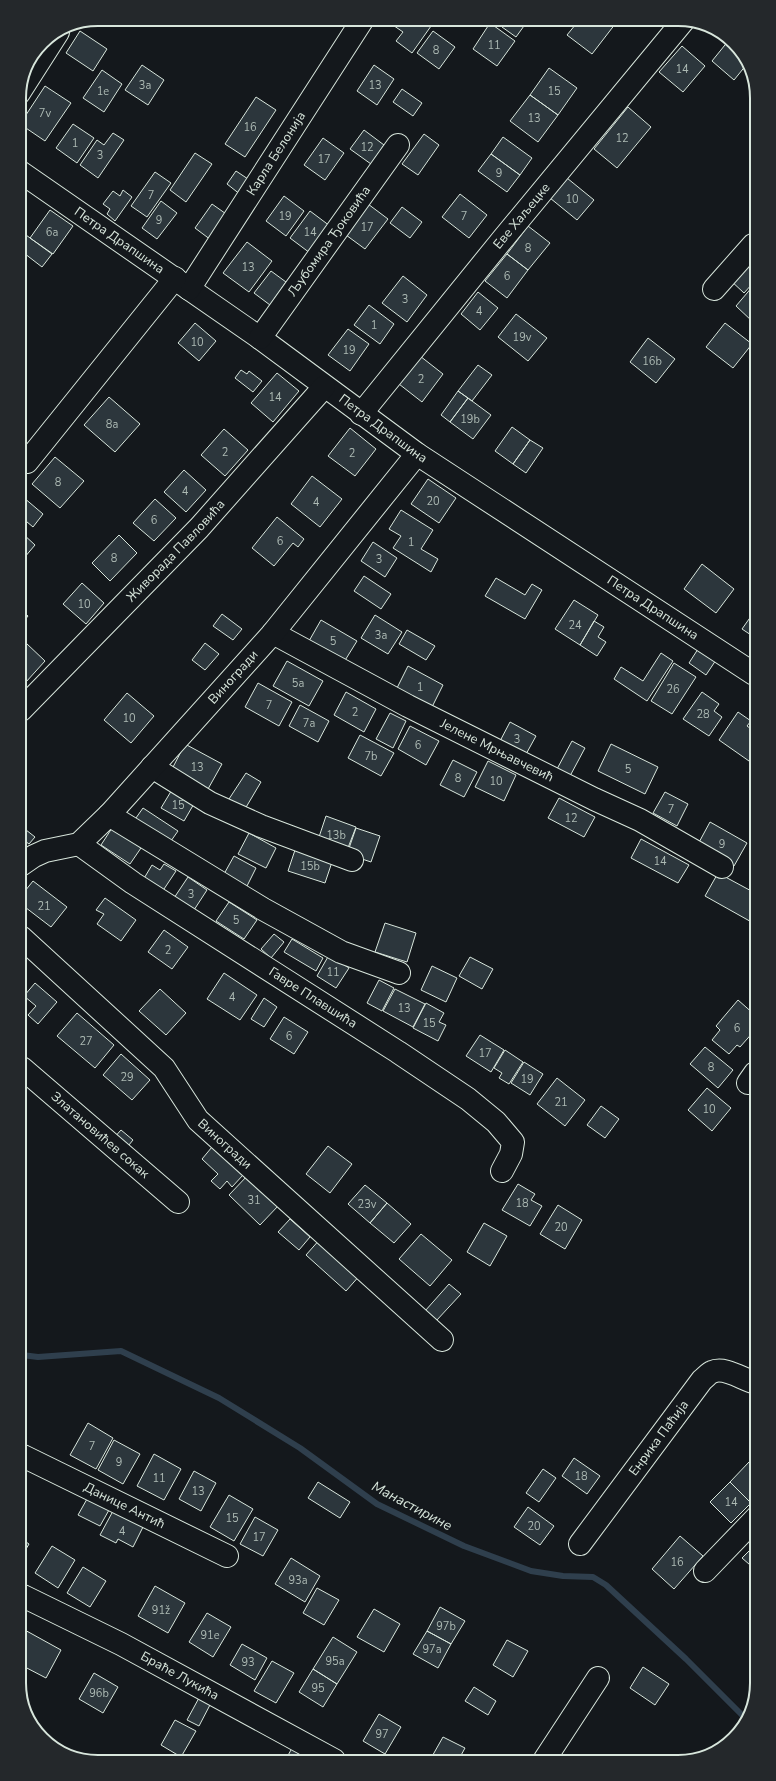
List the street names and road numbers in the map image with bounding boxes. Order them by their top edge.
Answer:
street label: Карла Белонија [242,108,310,199]
street label: Еве Хаљецке [489,179,554,253]
street label: Љубомира Ђоковића [283,182,375,300]
street label: Петра Драпшина [71,203,168,278]
street label: Петра Драпшина [335,390,431,467]
street label: Живорада Павловића [122,496,229,606]
street label: Петра Драпшина [604,571,702,644]
street label: Виногради [204,646,262,708]
street label: Јелене Мрњавчевић [436,714,557,786]
street label: Гавре Плавшића [265,963,361,1033]
street label: Златановићев сокак [47,1088,153,1183]
street label: Виногради [194,1115,256,1173]
street label: Енрика Паћија [625,1397,693,1480]
street label: Данице Антић [81,1478,168,1533]
street label: Браће Лукића [137,1647,222,1705]

